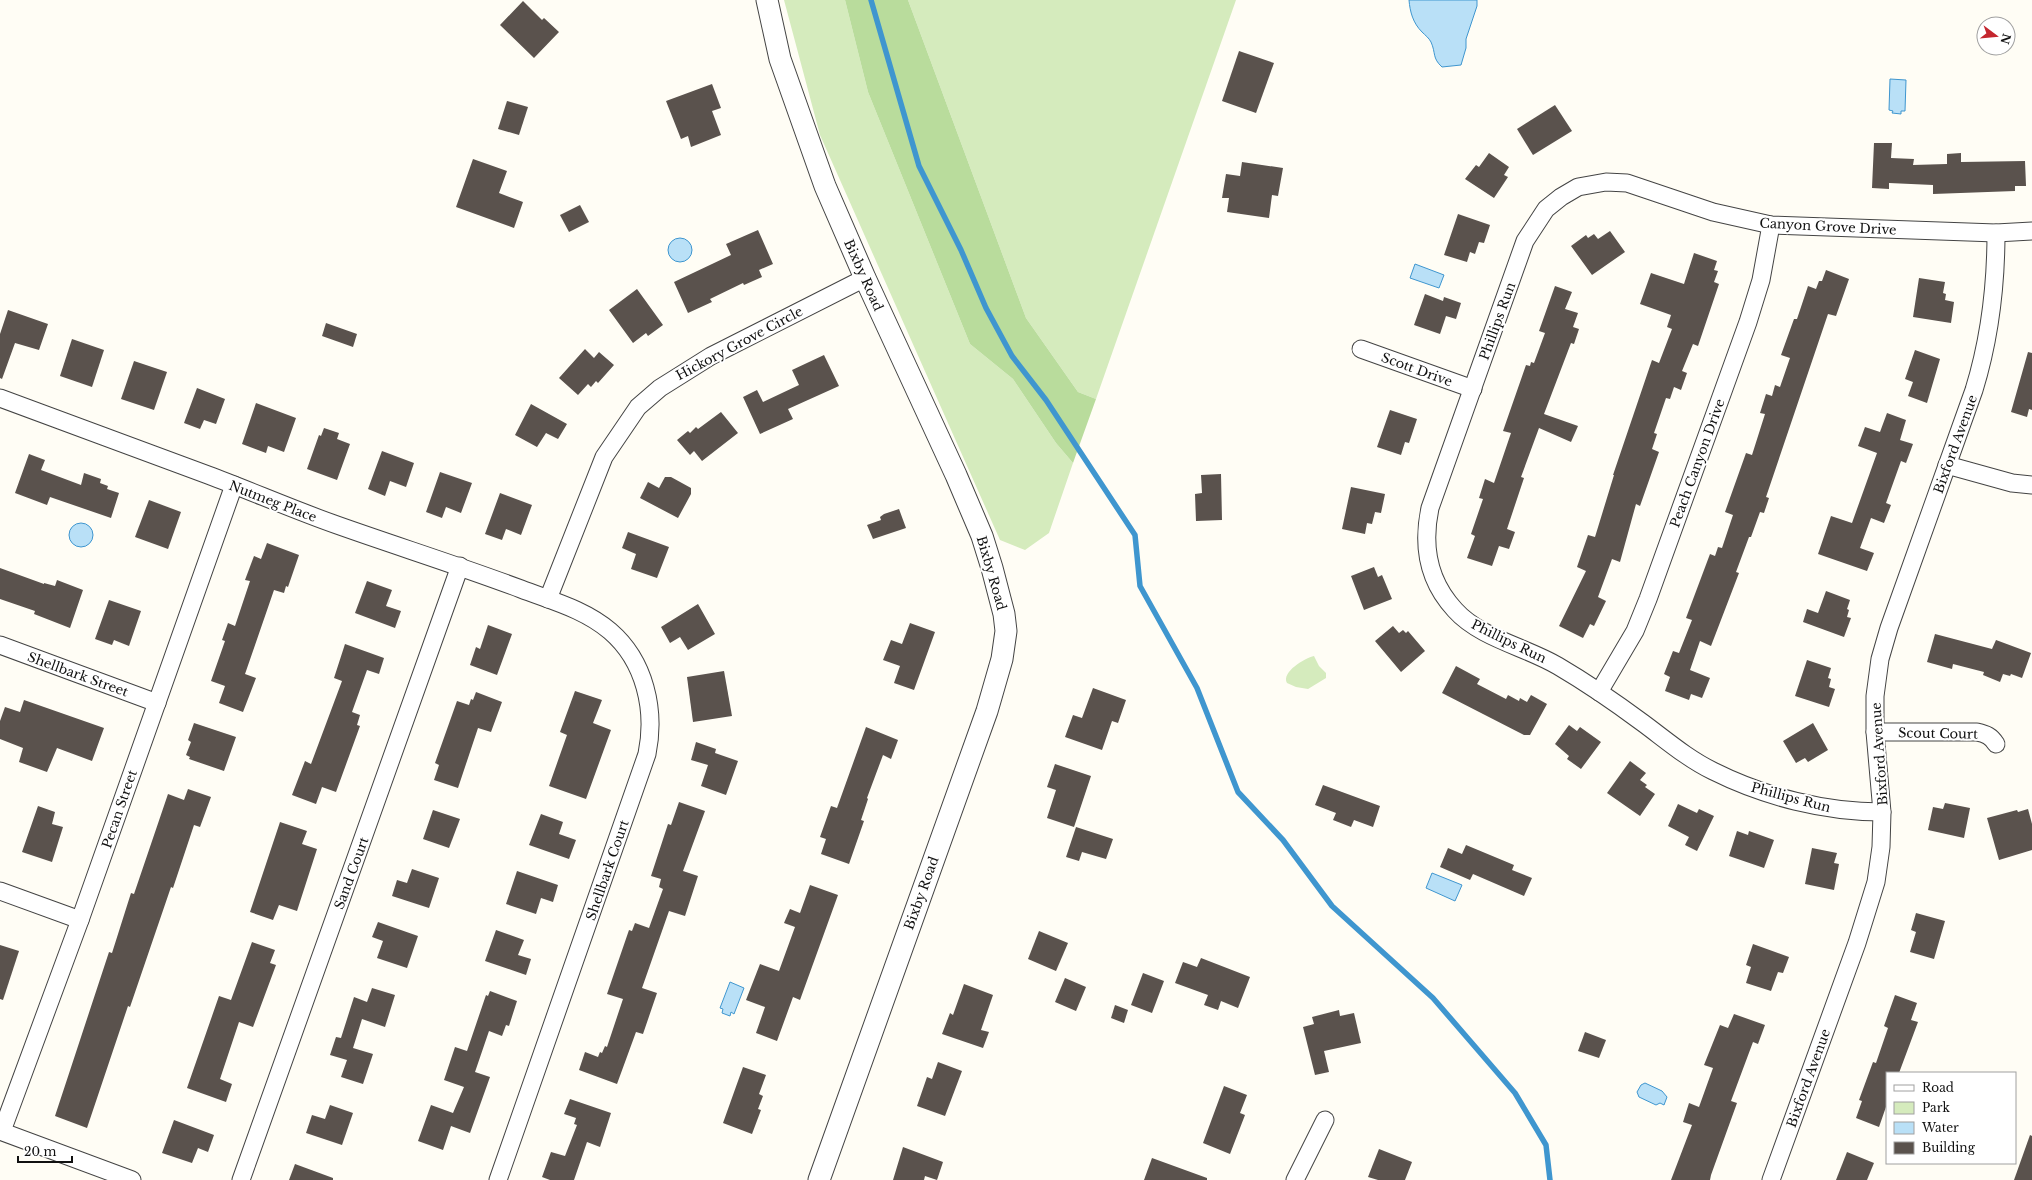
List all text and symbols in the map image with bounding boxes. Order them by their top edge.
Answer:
north arrow [1976,16,2016,56]
text: N [1997,32,2014,46]
street label: Canyon Grove Drive [1759,214,1897,239]
street label: Bixby Road [840,237,887,314]
street label: Phillips Run [1476,280,1519,362]
street label: Hickory Grove Circle [673,303,806,384]
street label: Scott Drive [1379,349,1455,390]
street label: Bixford Avenue [1930,393,1981,496]
street label: Peach Canyon Drive [1666,397,1729,530]
street label: Nutmeg Place [227,477,319,526]
street label: Bixby Road [973,534,1010,613]
street label: Phillips Run [1468,616,1549,667]
street label: Shellbark Street [25,648,131,701]
street label: Bixford Avenue [1867,702,1892,806]
street label: Scout Court [1898,724,1978,743]
street label: Pecan Street [98,768,141,851]
street label: Phillips Run [1749,779,1833,816]
street label: Shellbark Court [582,817,633,923]
street label: Sand Court [331,835,372,912]
street label: Bixby Road [900,854,943,932]
street label: Bixford Avenue [1783,1027,1834,1130]
legend [1886,1072,2016,1164]
text: Road [1922,1080,1954,1095]
text: Park [1922,1100,1950,1115]
text: Water [1921,1120,1959,1135]
scale bar [18,1138,72,1164]
text: Building [1922,1140,1976,1155]
text: 20 m [24,1144,56,1159]

